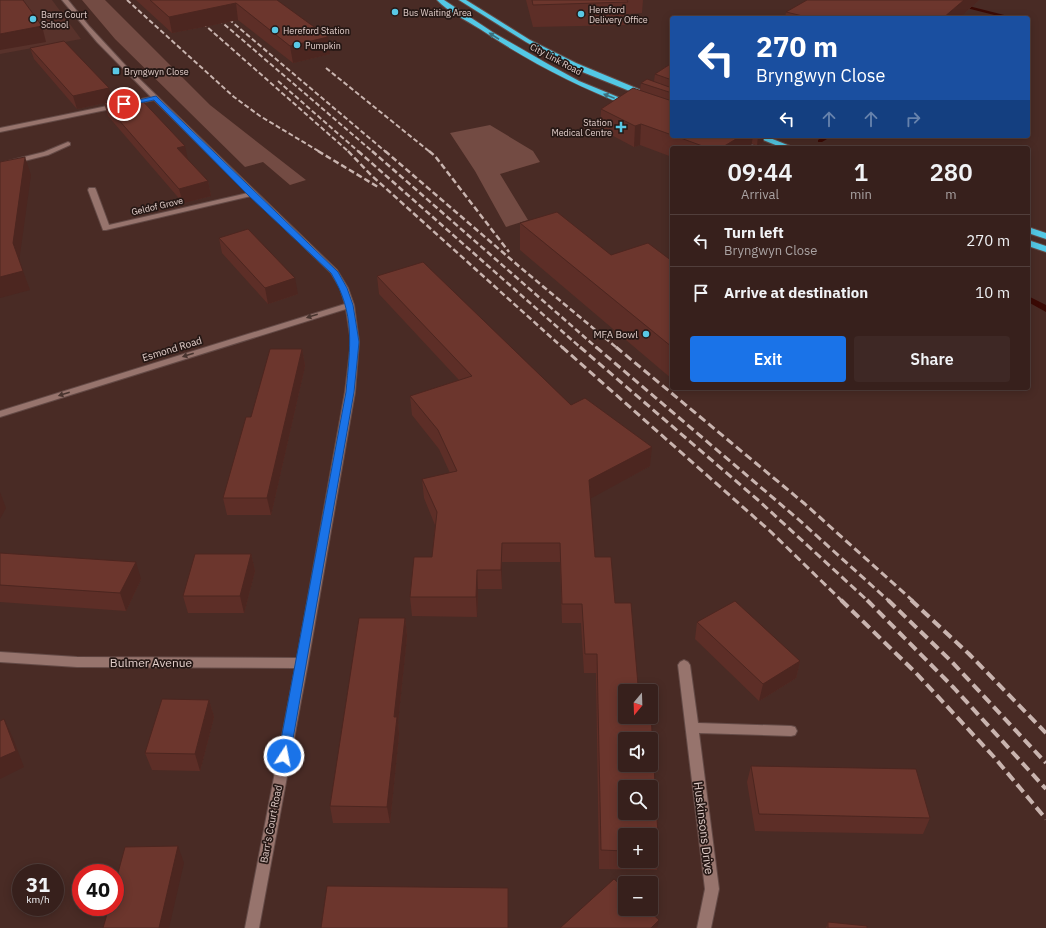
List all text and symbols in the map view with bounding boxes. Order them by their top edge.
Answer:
place label: Hereford Delivery Office [589,4,648,25]
marker: Bus Waiting Area [390,7,400,17]
place label: Bus Waiting Area [403,7,472,18]
place label: Barrs Court School [41,9,87,30]
marker: Hereford Delivery Office [576,9,586,19]
marker: Barrs Court School [28,14,38,24]
marker: Hereford Station [270,25,280,35]
place label: Hereford Station [283,25,350,36]
text: 270 m [756,28,838,65]
one-way arrow [488,32,500,39]
icon: left [690,32,742,84]
marker: Pumpkin [292,40,302,50]
place label: Pumpkin [305,40,341,51]
street label: City Link Road [528,41,584,77]
text: Bryngwyn Close [756,64,885,87]
marker: Bryngwyn Close [111,66,121,76]
place label: Bryngwyn Close [124,66,189,77]
pin [107,87,141,121]
one-way arrow [603,92,615,98]
icon: arrive [113,93,135,115]
icon: left [776,108,798,130]
icon: ahead [818,108,840,130]
icon: ahead [860,108,882,130]
icon: right [902,108,924,130]
place label: Station Medical Centre [551,117,612,138]
marker: Station Medical Centre [615,121,627,133]
text: 09:44 [727,156,793,188]
text: 1 [854,156,868,188]
text: 280 [929,156,973,188]
text: Arrival [741,186,779,203]
text: min [850,186,872,203]
text: m [945,186,957,203]
street label: Geldof Grove [130,195,184,217]
text: Turn left [724,223,784,242]
icon: left [690,230,712,252]
text: 270 m [966,231,1010,250]
text: Bryngwyn Close [724,242,817,259]
icon: arrive [690,282,712,304]
text: Arrive at destination [724,283,868,302]
text: 10 m [975,283,1010,302]
one-way arrow [306,313,318,319]
place label: MFA Bowl [593,328,638,341]
marker: MFA Bowl [641,329,651,339]
street label: Esmond Road [141,334,203,364]
button: Exit [690,336,846,382]
button: Share [854,336,1010,382]
one-way arrow [182,352,194,358]
one-way arrow [58,391,70,397]
street label: Bulmer Avenue [110,655,193,670]
north arrow [618,684,658,724]
map controls [618,684,658,916]
button: sound [618,732,658,772]
position arrow [263,735,305,777]
button: search [618,780,658,820]
street label: Huskinsons Drive [691,781,717,876]
street label: Barr's Court Road [257,784,285,864]
button: + [618,828,658,868]
speed limit sign: 40 [72,864,124,916]
text: 31 [26,871,50,898]
button: − [618,876,658,916]
text: km/h [26,893,50,906]

